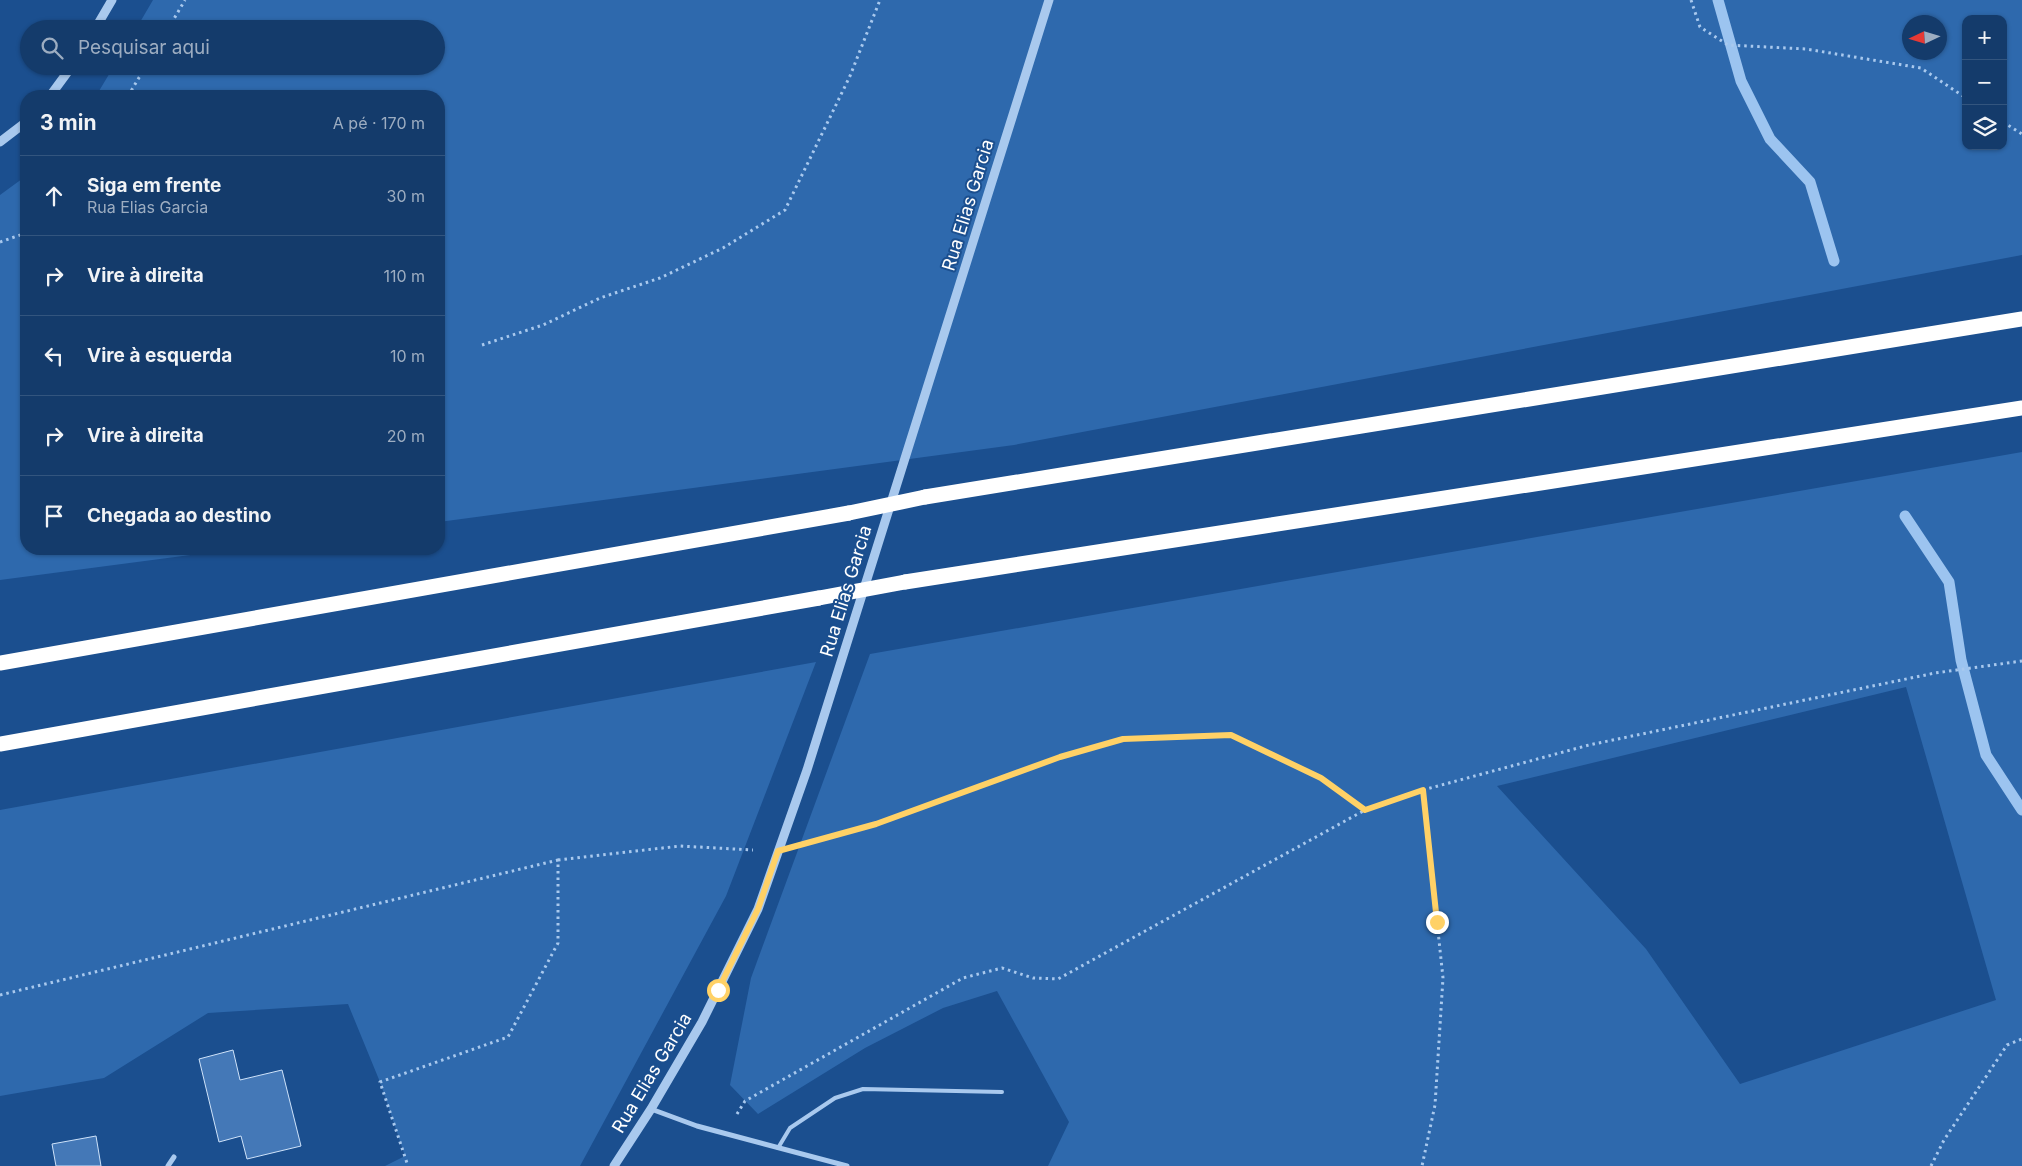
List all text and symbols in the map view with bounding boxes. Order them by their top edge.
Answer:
north arrow [1902,15,1947,60]
map controls [1962,15,2007,150]
button: + [1962,15,2007,60]
search box [20,20,445,75]
icon: search [38,34,66,62]
text: Pesquisar aqui [78,36,210,59]
button: − [1962,60,2007,105]
button: layers [1962,105,2007,150]
text: 3 min [40,110,96,135]
text: A pé · 170 m [333,113,425,133]
street label: Rua Elias Garcia [938,137,997,273]
text: Siga em frente [87,174,221,197]
icon: ahead [40,182,68,210]
text: 30 m [387,186,425,206]
text: Rua Elias Garcia [87,197,208,217]
icon: right [40,262,68,290]
text: Vire à direita [87,264,204,287]
text: 110 m [383,266,425,286]
icon: left [40,342,68,370]
text: Vire à esquerda [87,344,232,367]
text: 10 m [390,346,425,366]
icon: right [40,422,68,450]
text: Vire à direita [87,424,204,447]
text: 20 m [387,426,425,446]
icon: arrive [40,502,68,530]
text: Chegada ao destino [87,504,271,527]
street label: Rua Elias Garcia [816,523,875,659]
route end [1426,911,1449,934]
route start [707,979,730,1002]
street label: Rua Elias Garcia [607,1009,696,1137]

